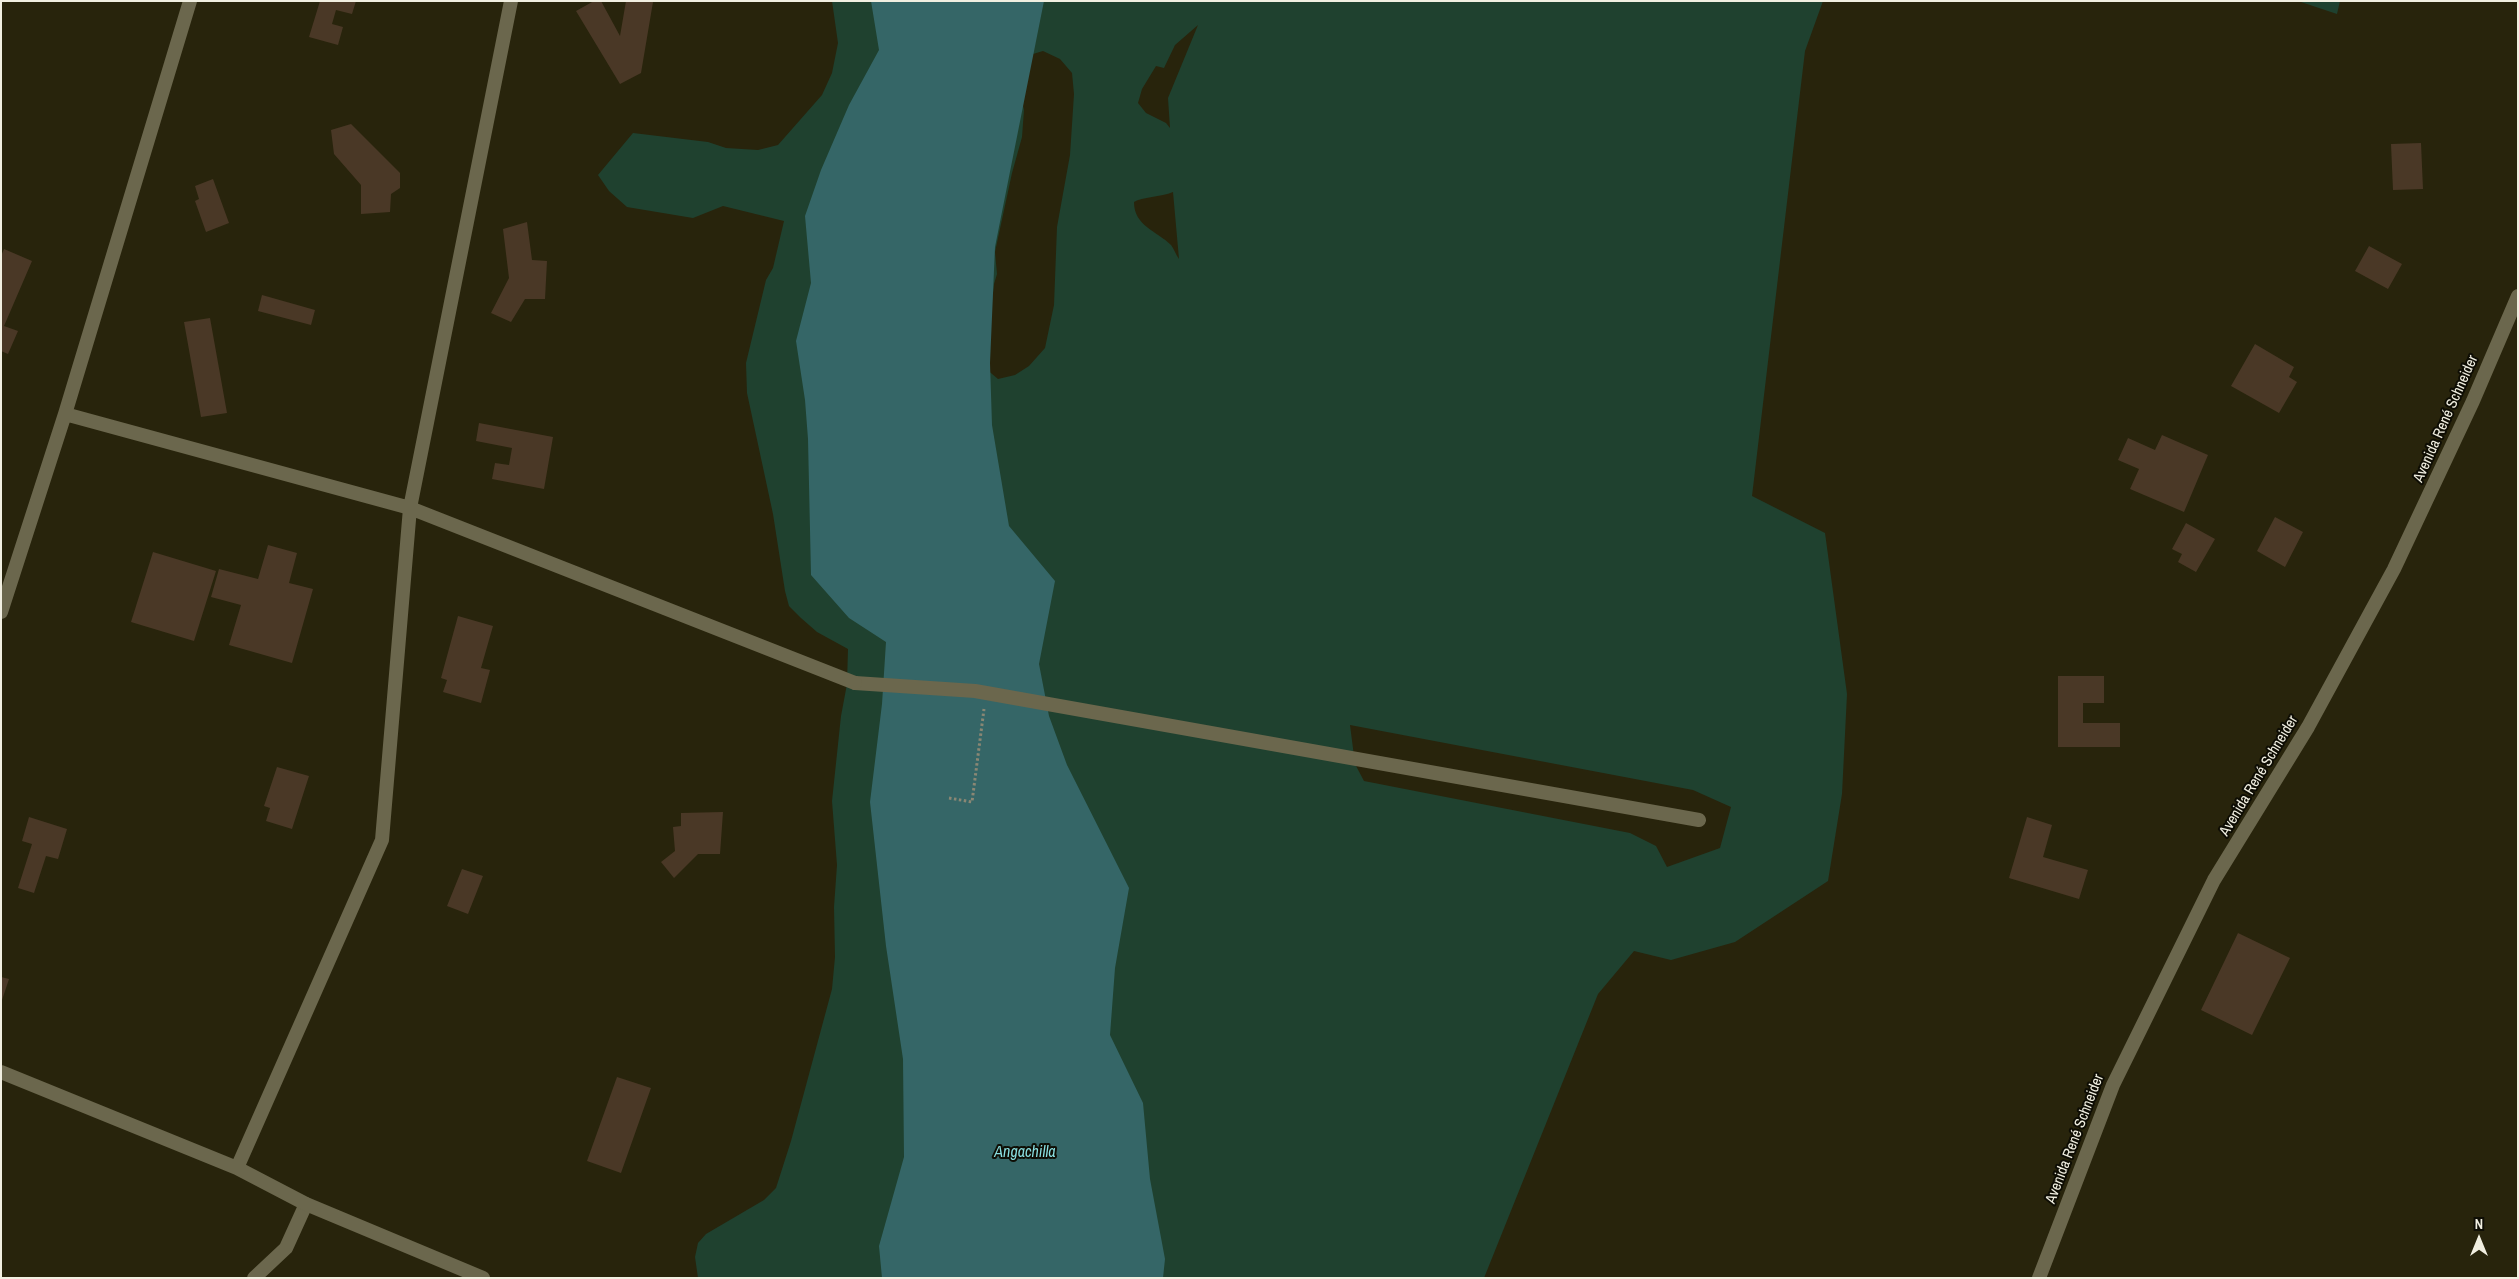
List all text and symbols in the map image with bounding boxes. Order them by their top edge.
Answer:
street label: Avenida René Schneider [2410,353,2482,485]
street label: Avenida René Schneider [2216,713,2302,839]
street label: Avenida René Schneider [2042,1072,2108,1206]
water label: Angachilla [994,1143,1056,1163]
north arrow [2454,1214,2504,1264]
text: N [2475,1215,2483,1233]

